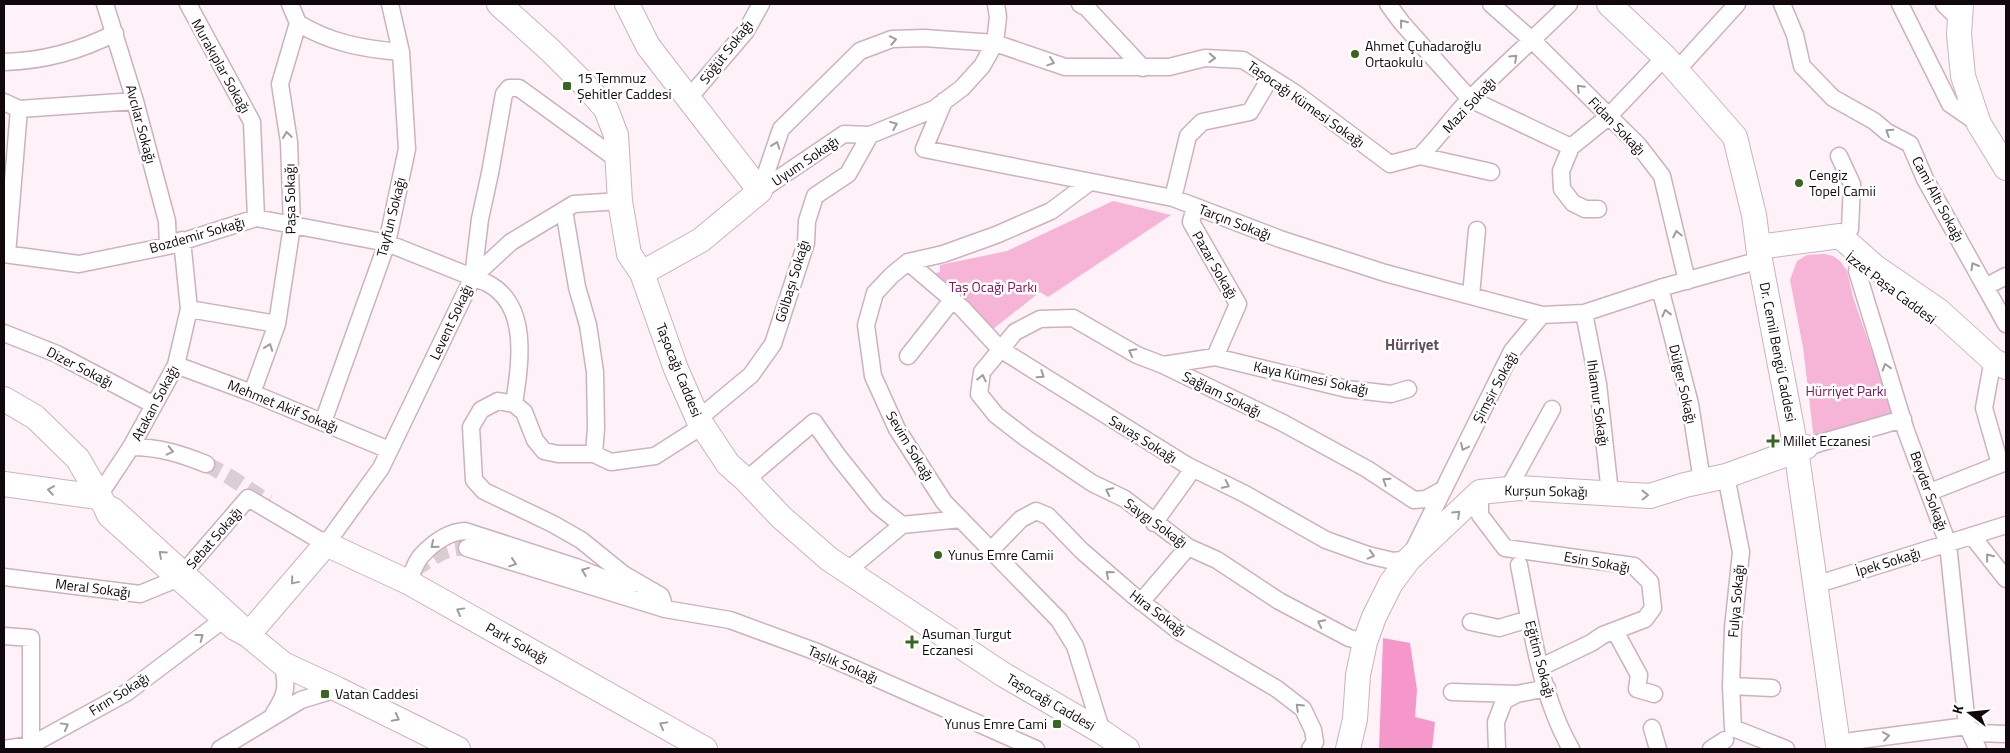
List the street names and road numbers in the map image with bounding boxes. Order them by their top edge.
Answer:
street label: Murakıplar Sokağı [187,15,256,117]
street label: Söğüt Sokağı [694,15,757,88]
street label: Taşocağı Kümesi Sokağı [1243,55,1369,152]
street label: Mazi Sokağı [1437,72,1500,137]
street label: Avcılar Sokağı [121,82,162,166]
street label: Fidan Sokağı [1584,92,1651,160]
street label: Uyum Sokağı [767,130,842,191]
street label: Cami Altı Sokağı [1907,152,1970,245]
street label: Paşa Sokağı [278,163,301,235]
street label: Tayfun Sokağı [370,175,411,259]
street label: Tarçın Sokağı [1196,198,1275,245]
street label: Bozdemir Sokağı [147,211,247,258]
street label: Pazar Sokağı [1187,227,1243,303]
street label: Gölbaşı Sokağı [769,237,814,325]
street label: İzzet Paşa Caddesi [1841,246,1941,329]
street label: Levent Sokağı [424,280,477,363]
street label: Dr. Cemil Bengü Caddesi [1755,280,1802,424]
street label: Taşocağı Caddesi [651,320,708,420]
street label: Dizer Sokağı [43,341,117,392]
street label: Dülger Sokağı [1664,342,1703,426]
street label: Şimşir Sokağı [1467,347,1522,426]
street label: Kaya Kümesi Sokağı [1252,355,1371,400]
street label: Ihlamur Sokağı [1582,358,1615,448]
street label: Atakan Sokağı [126,361,183,444]
street label: Sağlam Sokağı [1179,365,1265,422]
street label: Mehmet Akif Sokağı [225,374,342,437]
street label: Sevim Sokağı [881,407,940,485]
street label: Savaş Sokağı [1105,409,1181,468]
street label: Beyder Sokağı [1905,448,1954,534]
street label: Kurşun Sokağı [1504,479,1588,502]
street label: Saygı Sokağı [1120,493,1192,553]
street label: Sebat Sokağı [181,502,246,573]
street label: İpek Sokağı [1853,542,1923,581]
street label: Esin Sokağı [1562,545,1632,578]
street label: Fulya Sokağı [1722,563,1749,638]
street label: Meral Sokağı [54,572,132,603]
street label: Hira Sokağı [1125,584,1191,641]
street label: Park Sokağı [482,617,552,668]
street label: Eğitim Sokağı [1520,618,1561,700]
street label: Taşlık Sokağı [805,639,882,688]
street label: Fırın Sokağı [85,667,153,720]
street label: Taşocağı Caddesi [1003,668,1100,736]

